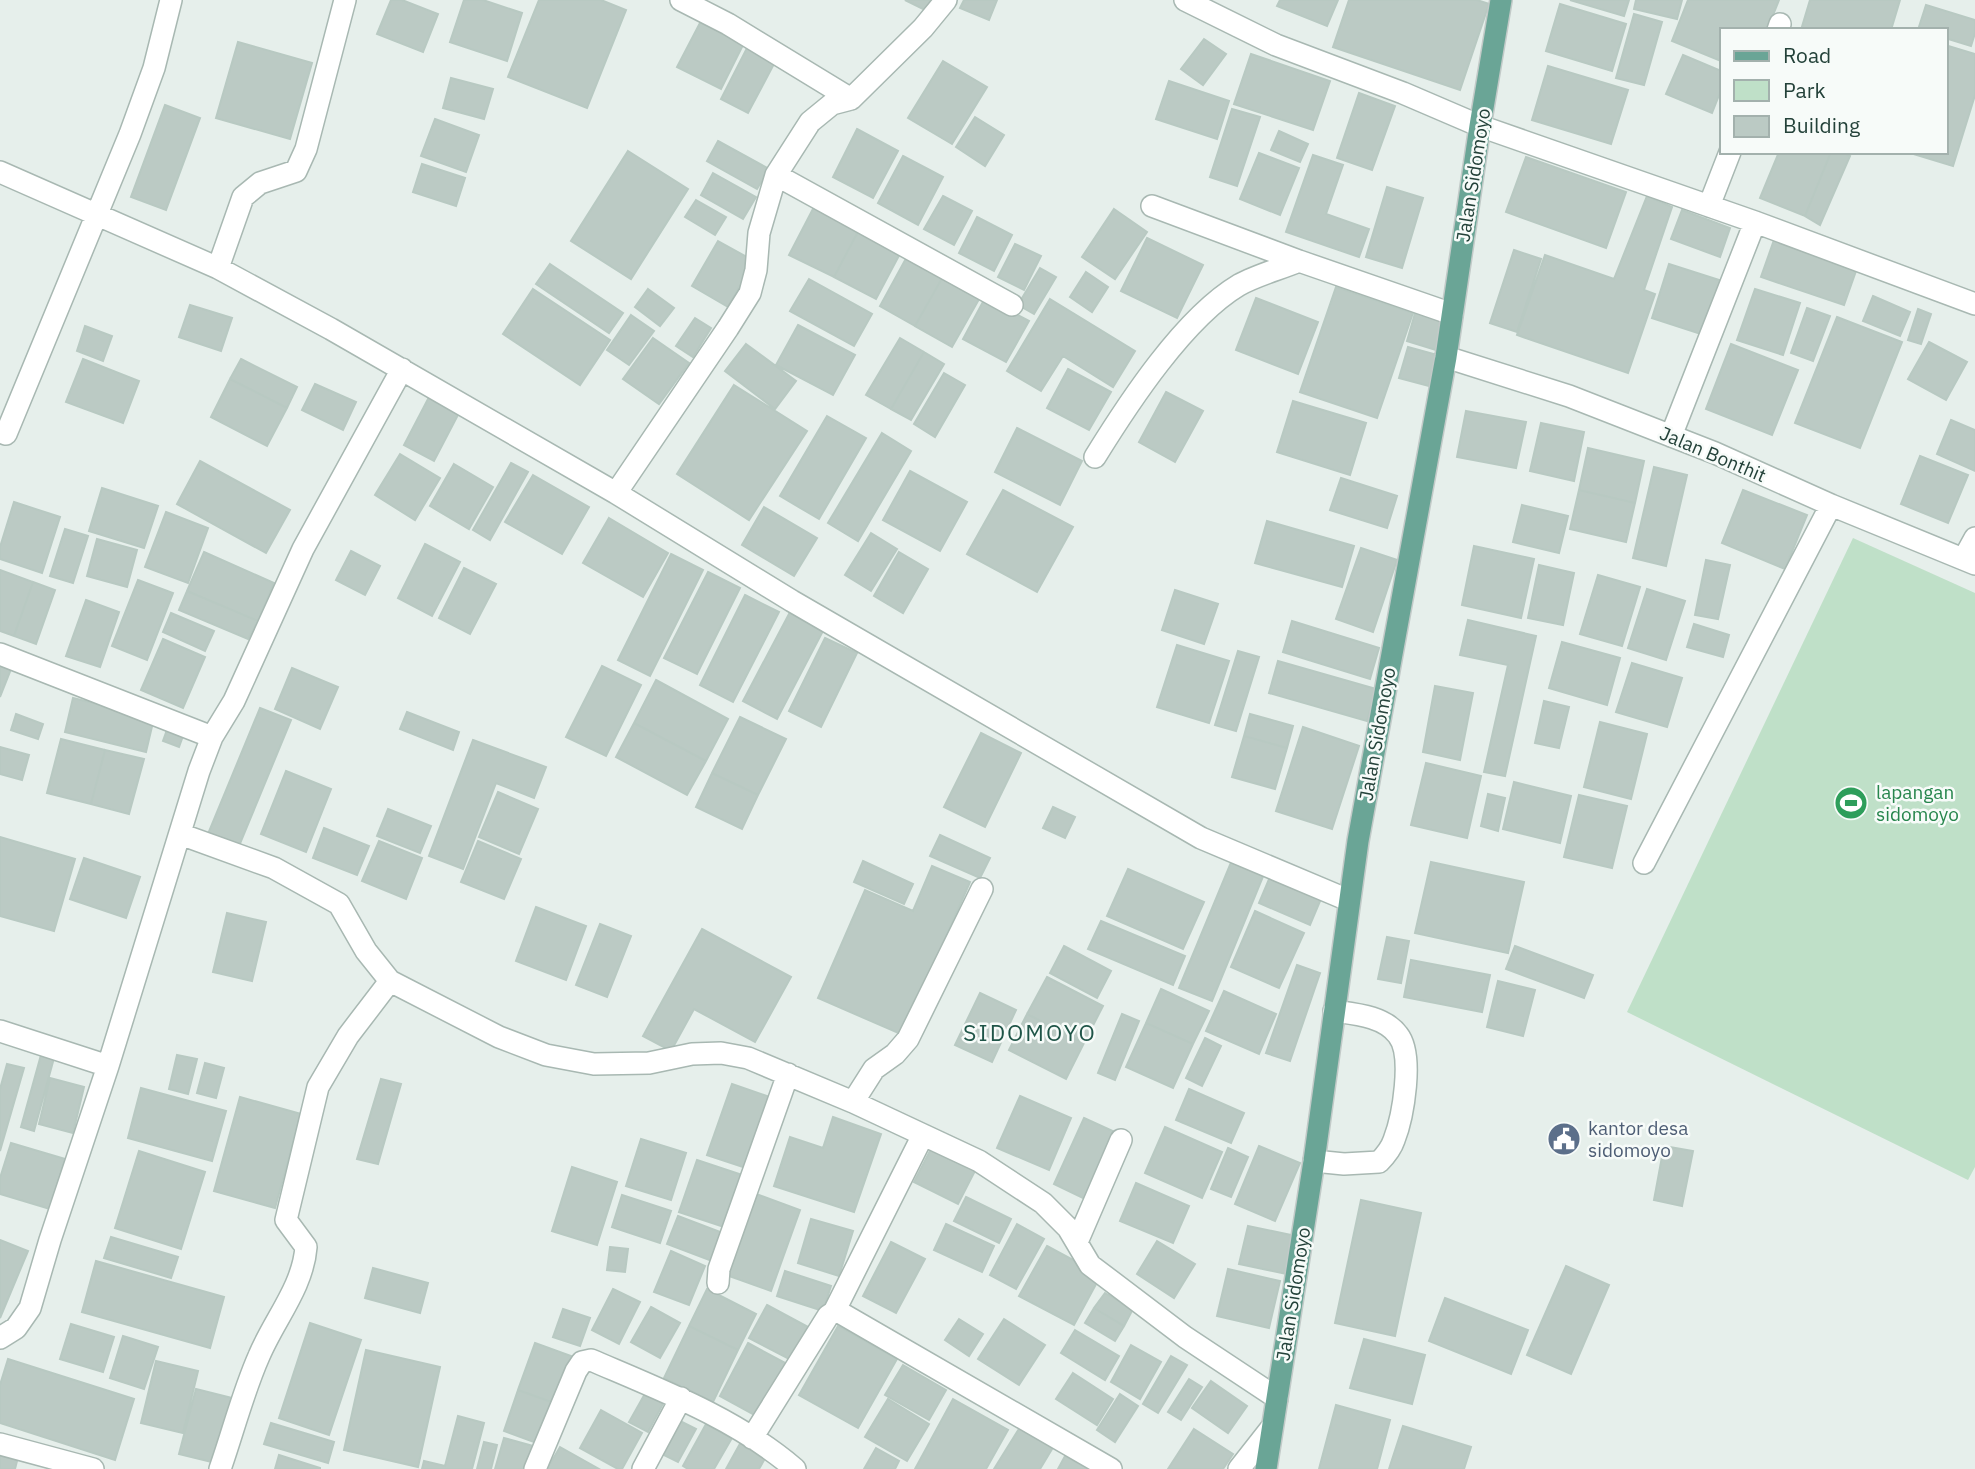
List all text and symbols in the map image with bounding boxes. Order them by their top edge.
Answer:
legend [1720,28,1947,154]
text: Road [1783,41,1831,69]
text: Park [1783,76,1826,104]
street label: Jalan Sidomoyo [1451,106,1495,244]
text: Building [1783,111,1860,139]
street label: Jalan Bonthit [1656,421,1770,487]
street label: Jalan Sidomoyo [1353,665,1401,803]
place label: lapangan sidomoyo [1876,780,1959,826]
sports icon: lapangan sidomoyo [1832,784,1870,822]
district label: SIDOMOYO [963,1017,1097,1047]
place label: kantor desa sidomoyo [1588,1116,1688,1162]
public building icon: kantor desa sidomoyo [1545,1120,1583,1158]
street label: Jalan Sidomoyo [1271,1225,1315,1363]

